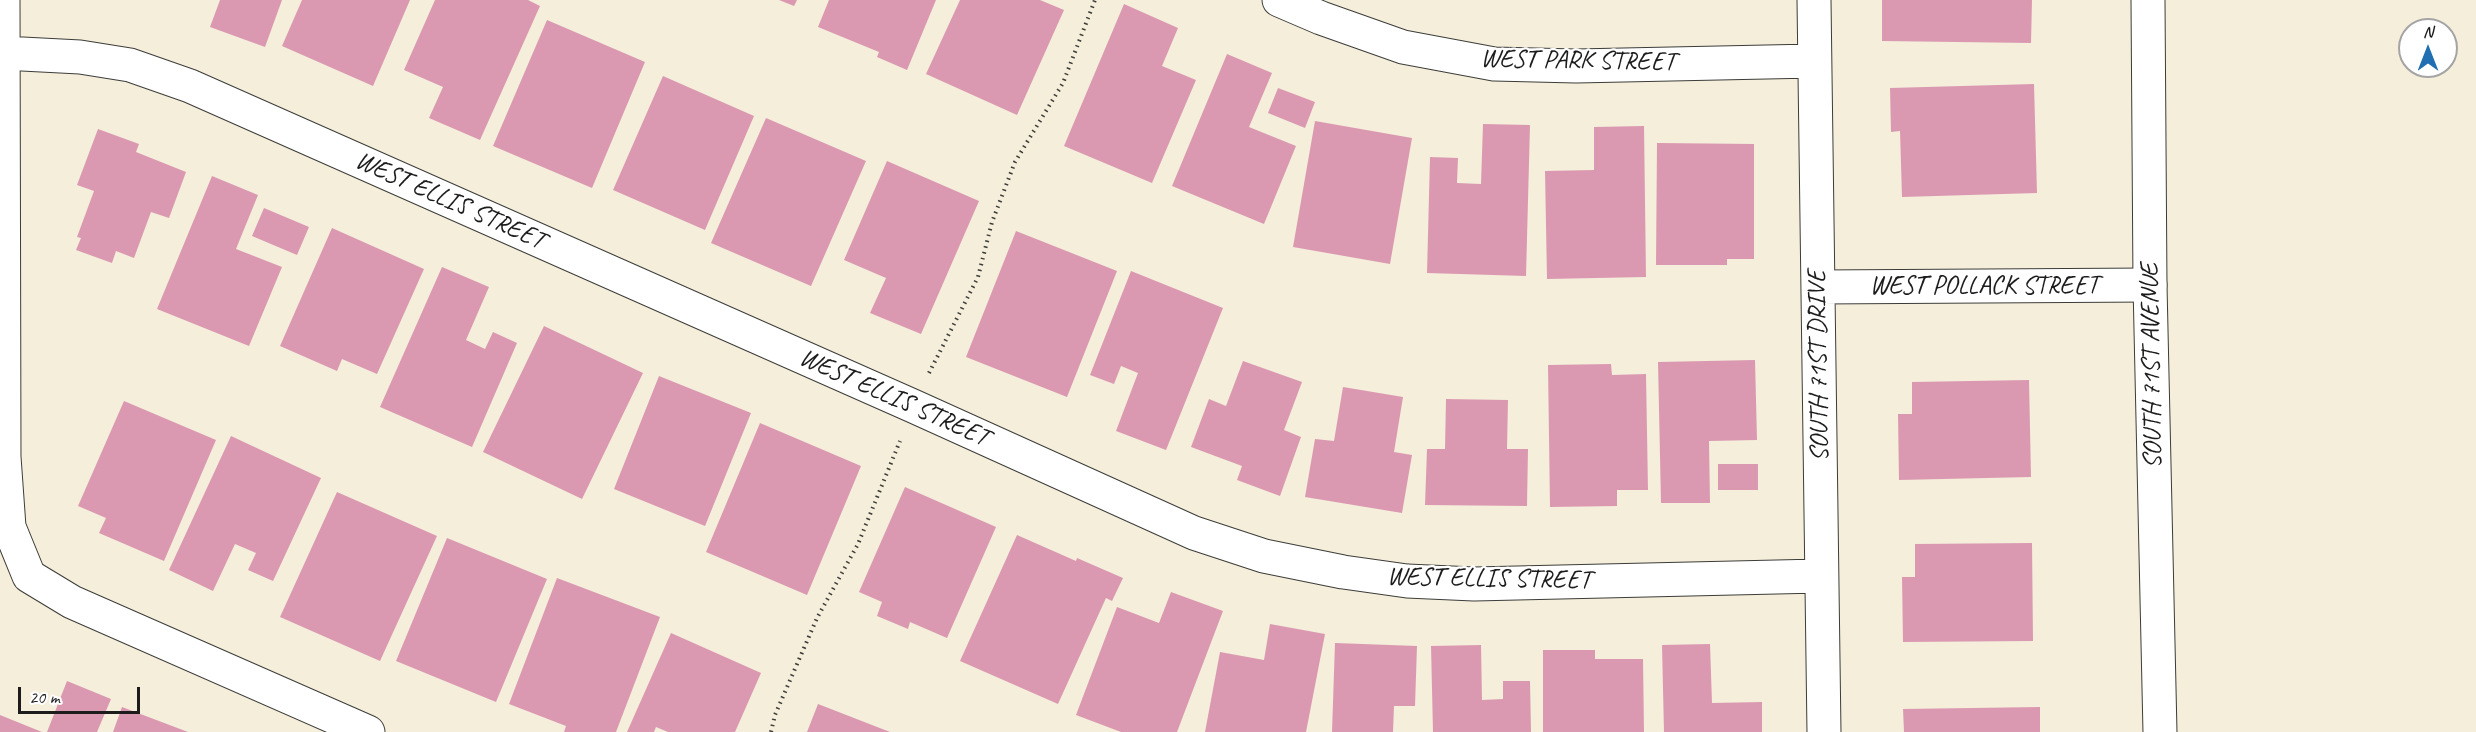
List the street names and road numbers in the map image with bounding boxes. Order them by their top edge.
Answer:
street label: WEST PARK STREET [1480,44,1676,78]
street label: WEST ELLIS STREET [350,145,550,257]
street label: SOUTH 71ST AVENUE [2135,263,2169,469]
street label: SOUTH 71ST DRIVE [1802,270,1836,462]
street label: WEST POLLACK STREET [1869,270,2099,302]
street label: WEST ELLIS STREET [794,342,994,454]
street label: WEST ELLIS STREET [1387,562,1591,596]

